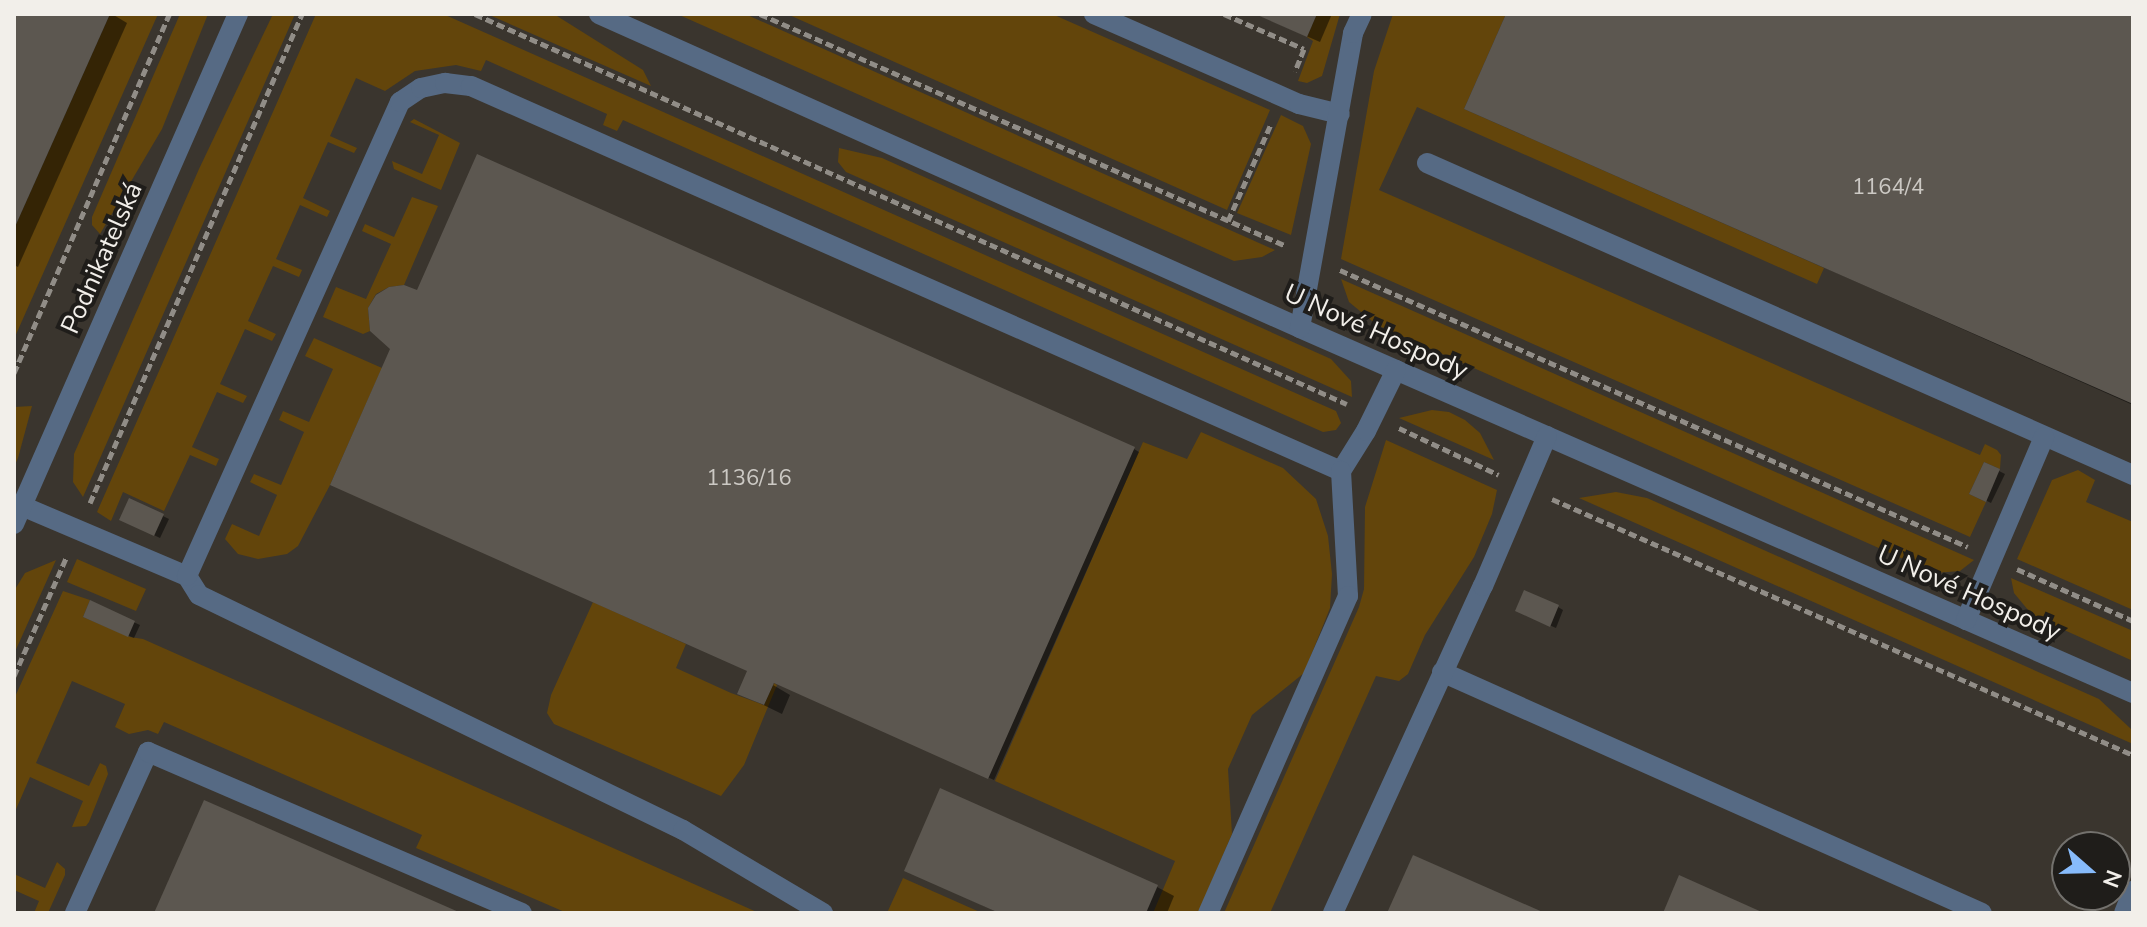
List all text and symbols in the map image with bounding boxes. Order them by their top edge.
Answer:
house number: 1164/4 [1852,175,1924,201]
street label: Podnikatelská [55,177,149,339]
street label: U Nové Hospody [1279,278,1473,386]
house number: 1136/16 [706,466,792,492]
street label: U Nové Hospody [1872,539,2066,647]
north arrow [2051,831,2131,911]
text: N [2095,866,2129,891]

